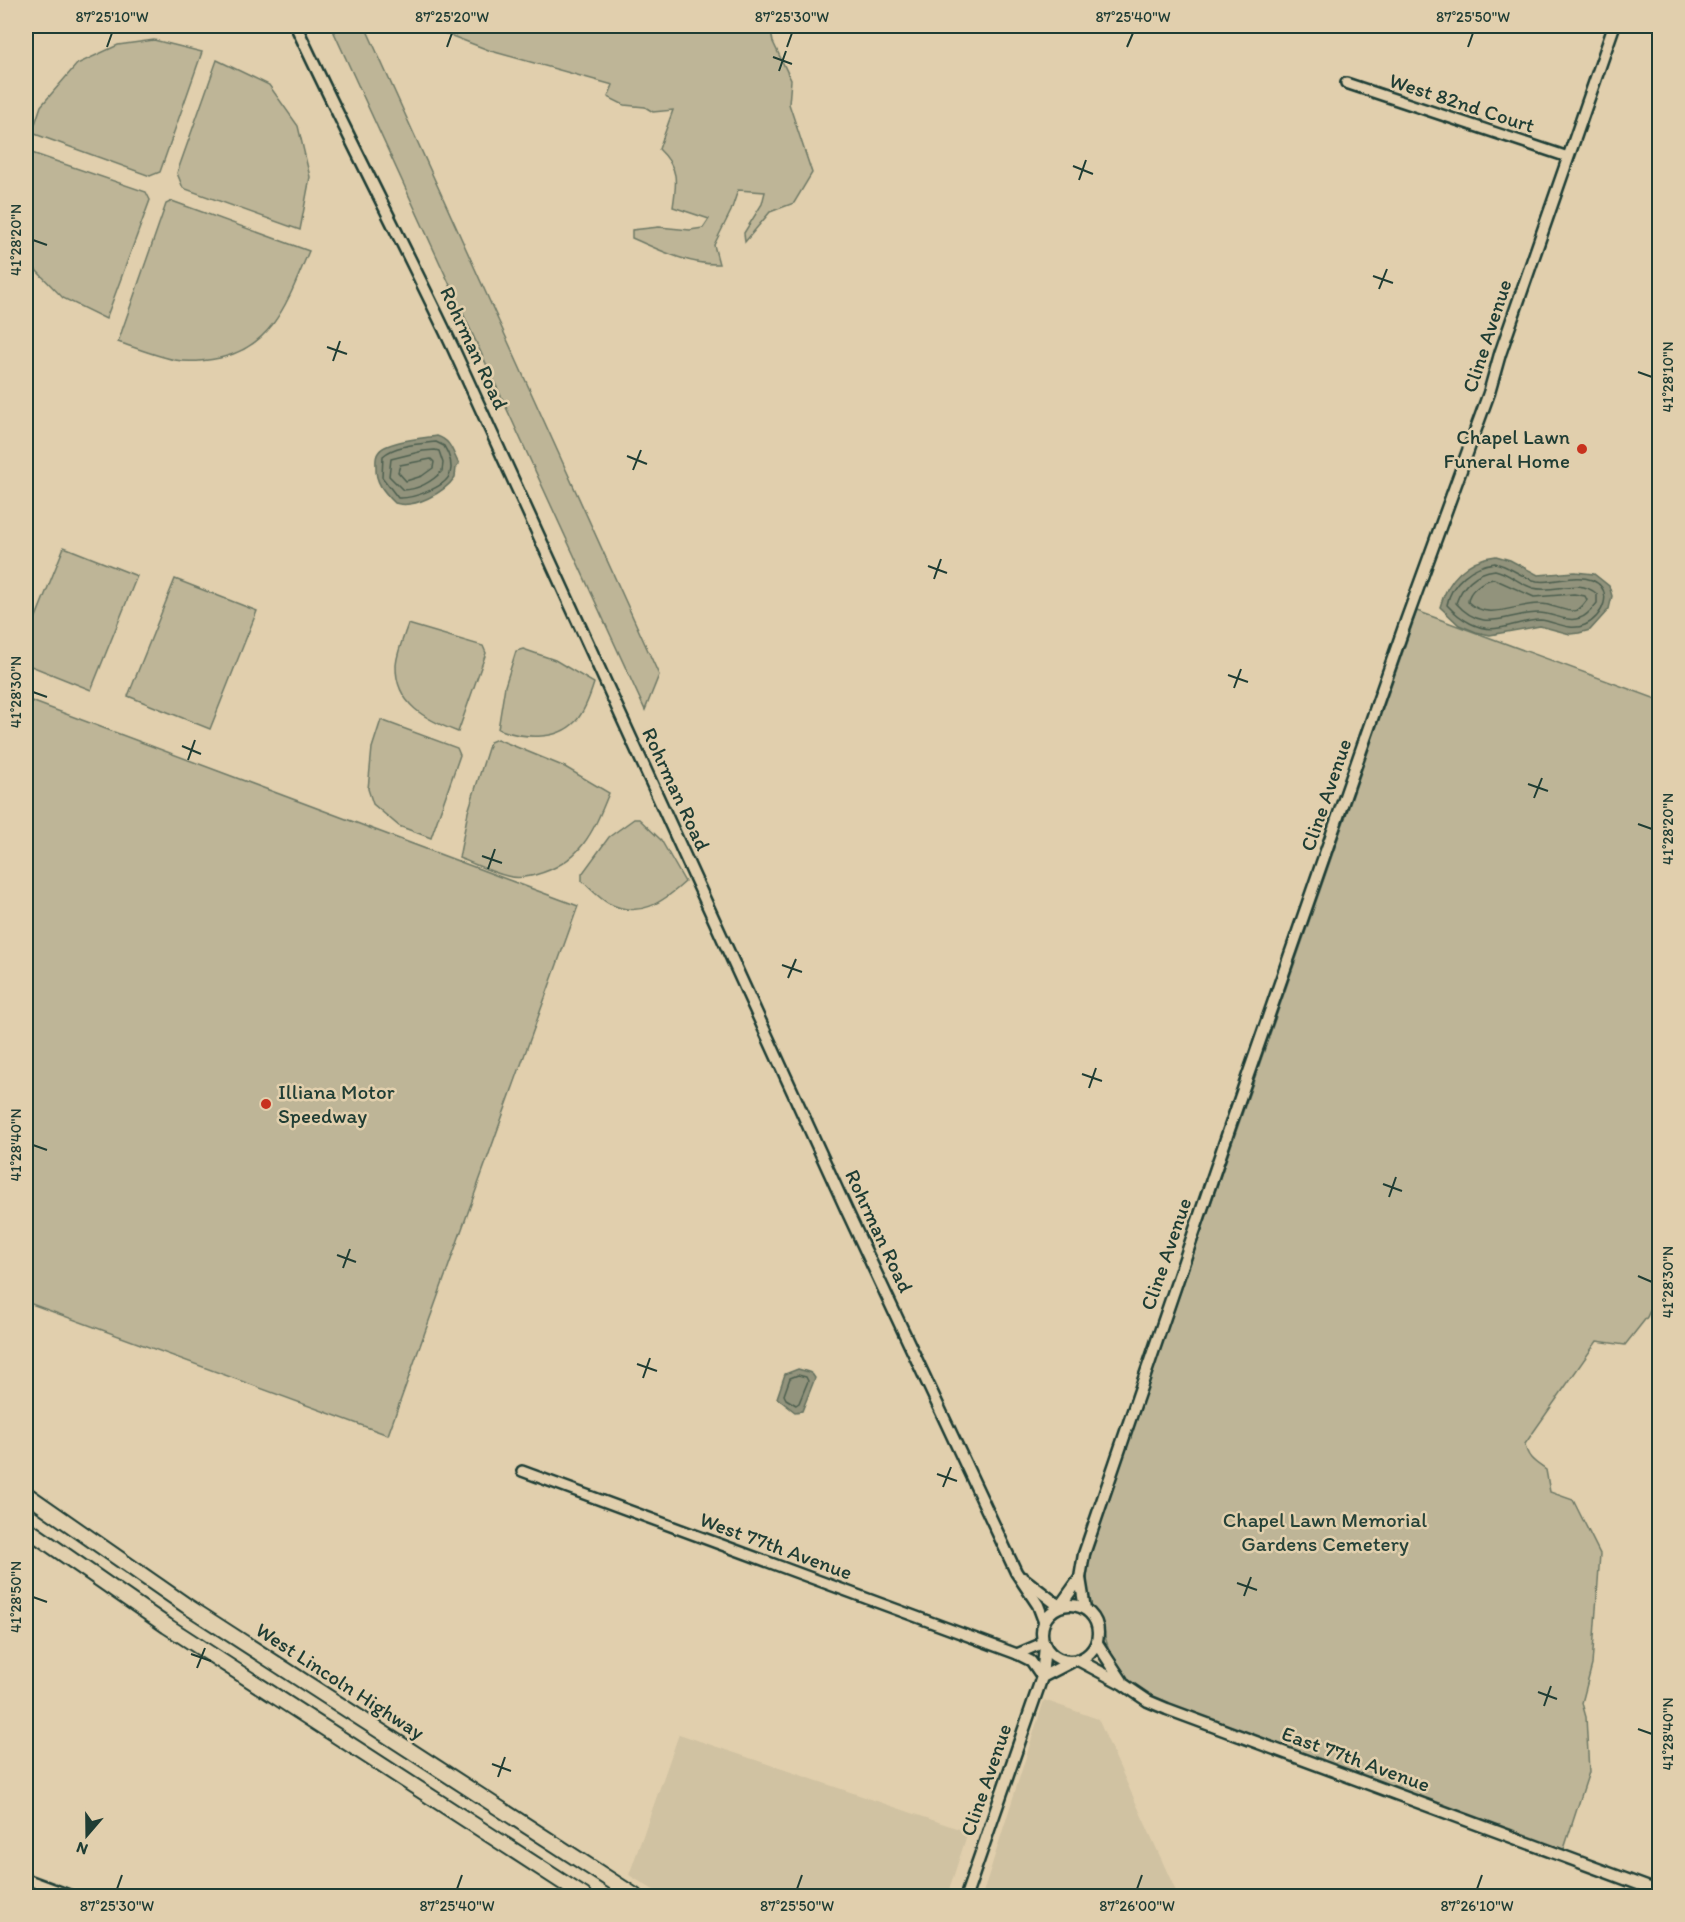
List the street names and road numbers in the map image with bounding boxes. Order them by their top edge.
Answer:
street label: West 82nd Court [1386,67,1538,138]
street label: Cline Avenue [1456,276,1517,396]
street label: Rohrman Road [435,282,514,413]
street label: Rohrman Road [637,723,716,854]
street label: Cline Avenue [1295,735,1356,854]
street label: Rohrman Road [840,1165,919,1296]
street label: Cline Avenue [1135,1194,1196,1313]
street label: West 77th Avenue [696,1506,856,1585]
street label: West Lincoln Highway [251,1617,429,1745]
street label: Cline Avenue [955,1720,1016,1839]
street label: East 77th Avenue [1279,1720,1434,1797]

